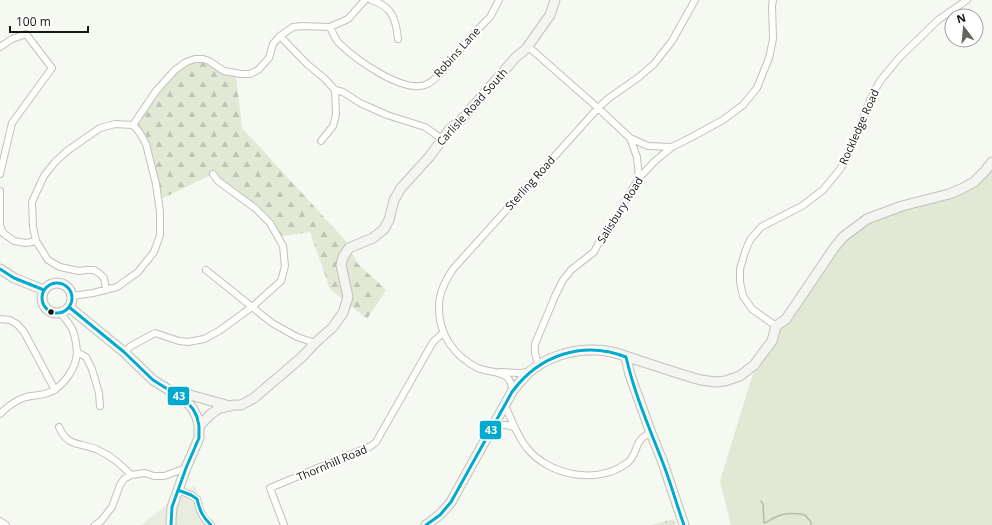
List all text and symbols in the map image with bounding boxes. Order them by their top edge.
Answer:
scale bar [10,8,88,34]
north arrow [944,8,984,48]
text: N [955,9,967,26]
text: 100 m [16,13,51,30]
street label: Robins Lane [430,23,483,80]
street label: Carlisle Road South [433,65,510,149]
street label: Rockledge Road [835,87,882,167]
street label: Sterling Road [501,152,558,213]
street label: Salisbury Road [593,174,646,246]
unlabelled marker [46,307,56,317]
line badge: 43 [167,386,190,406]
text: 43 [173,388,185,403]
line badge: 43 [479,420,502,440]
text: 43 [485,422,497,437]
street label: Thornhill Road [294,441,369,484]

